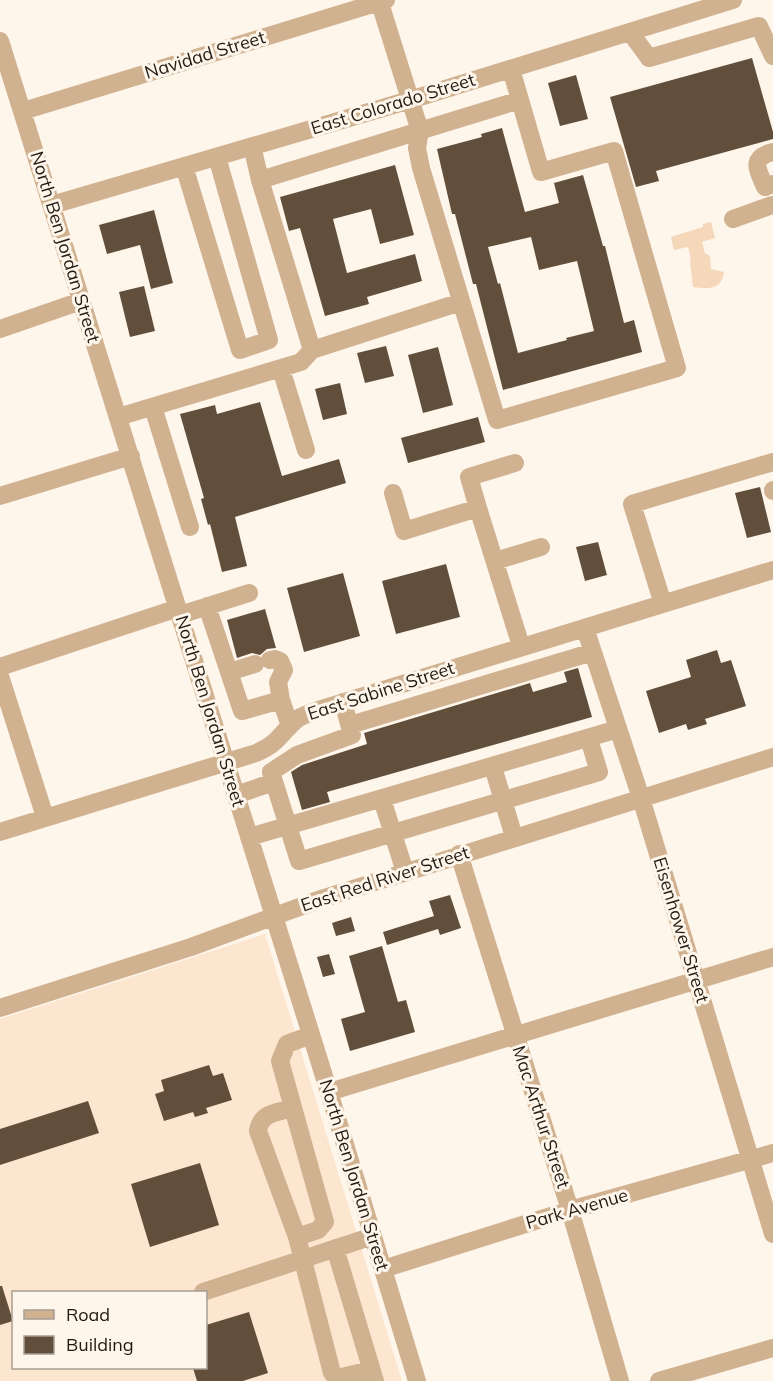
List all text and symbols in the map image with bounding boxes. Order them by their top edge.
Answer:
street label: Navidad Street [142,25,268,84]
street label: East Colorado Street [308,68,478,139]
street label: North Ben Jordan Street [25,148,106,345]
street label: North Ben Jordan Street [170,612,251,809]
street label: East Sabine Street [305,656,457,725]
street label: East Red River Street [298,840,472,917]
street label: Eisenhower Street [648,854,715,1005]
street label: Mac Arthur Street [508,1043,575,1191]
street label: North Ben Jordan Street [314,1076,395,1273]
street label: Park Avenue [523,1183,631,1234]
legend [12,1291,207,1369]
text: Road [66,1303,110,1326]
text: Building [66,1333,134,1356]

